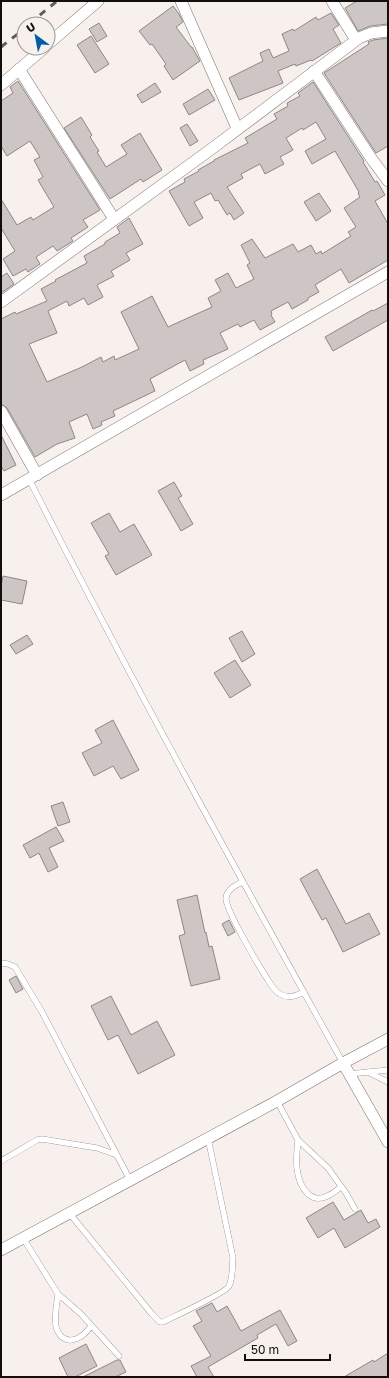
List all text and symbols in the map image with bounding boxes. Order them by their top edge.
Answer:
north arrow [16,16,56,56]
text: U [24,19,37,35]
scale bar [245,1336,330,1362]
text: 50 m [251,1342,279,1357]

